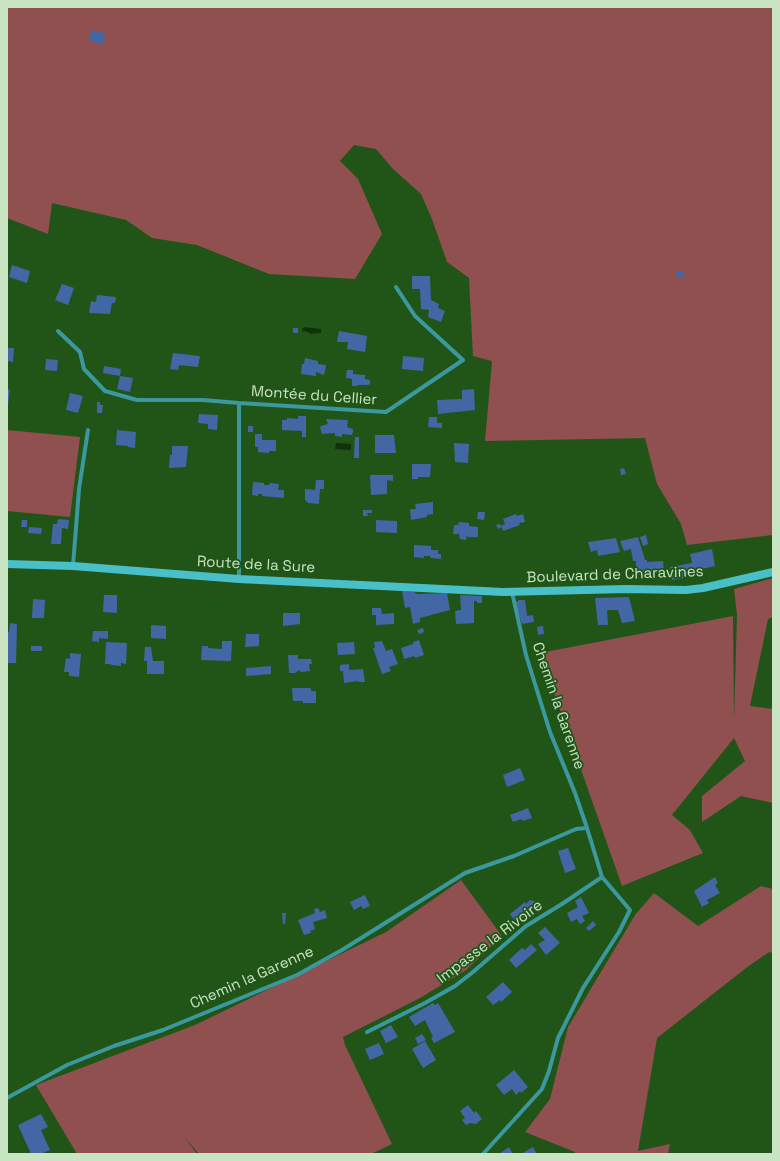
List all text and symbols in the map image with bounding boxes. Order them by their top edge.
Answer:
street label: Montée du Cellier [250,383,378,409]
street label: Route de la Sure [196,553,316,577]
street label: Boulevard de Charavines [526,563,704,587]
street label: Chemin la Garenne [528,640,588,772]
street label: Impasse la Rivoire [434,896,546,988]
street label: Chemin la Garenne [187,943,317,1013]

